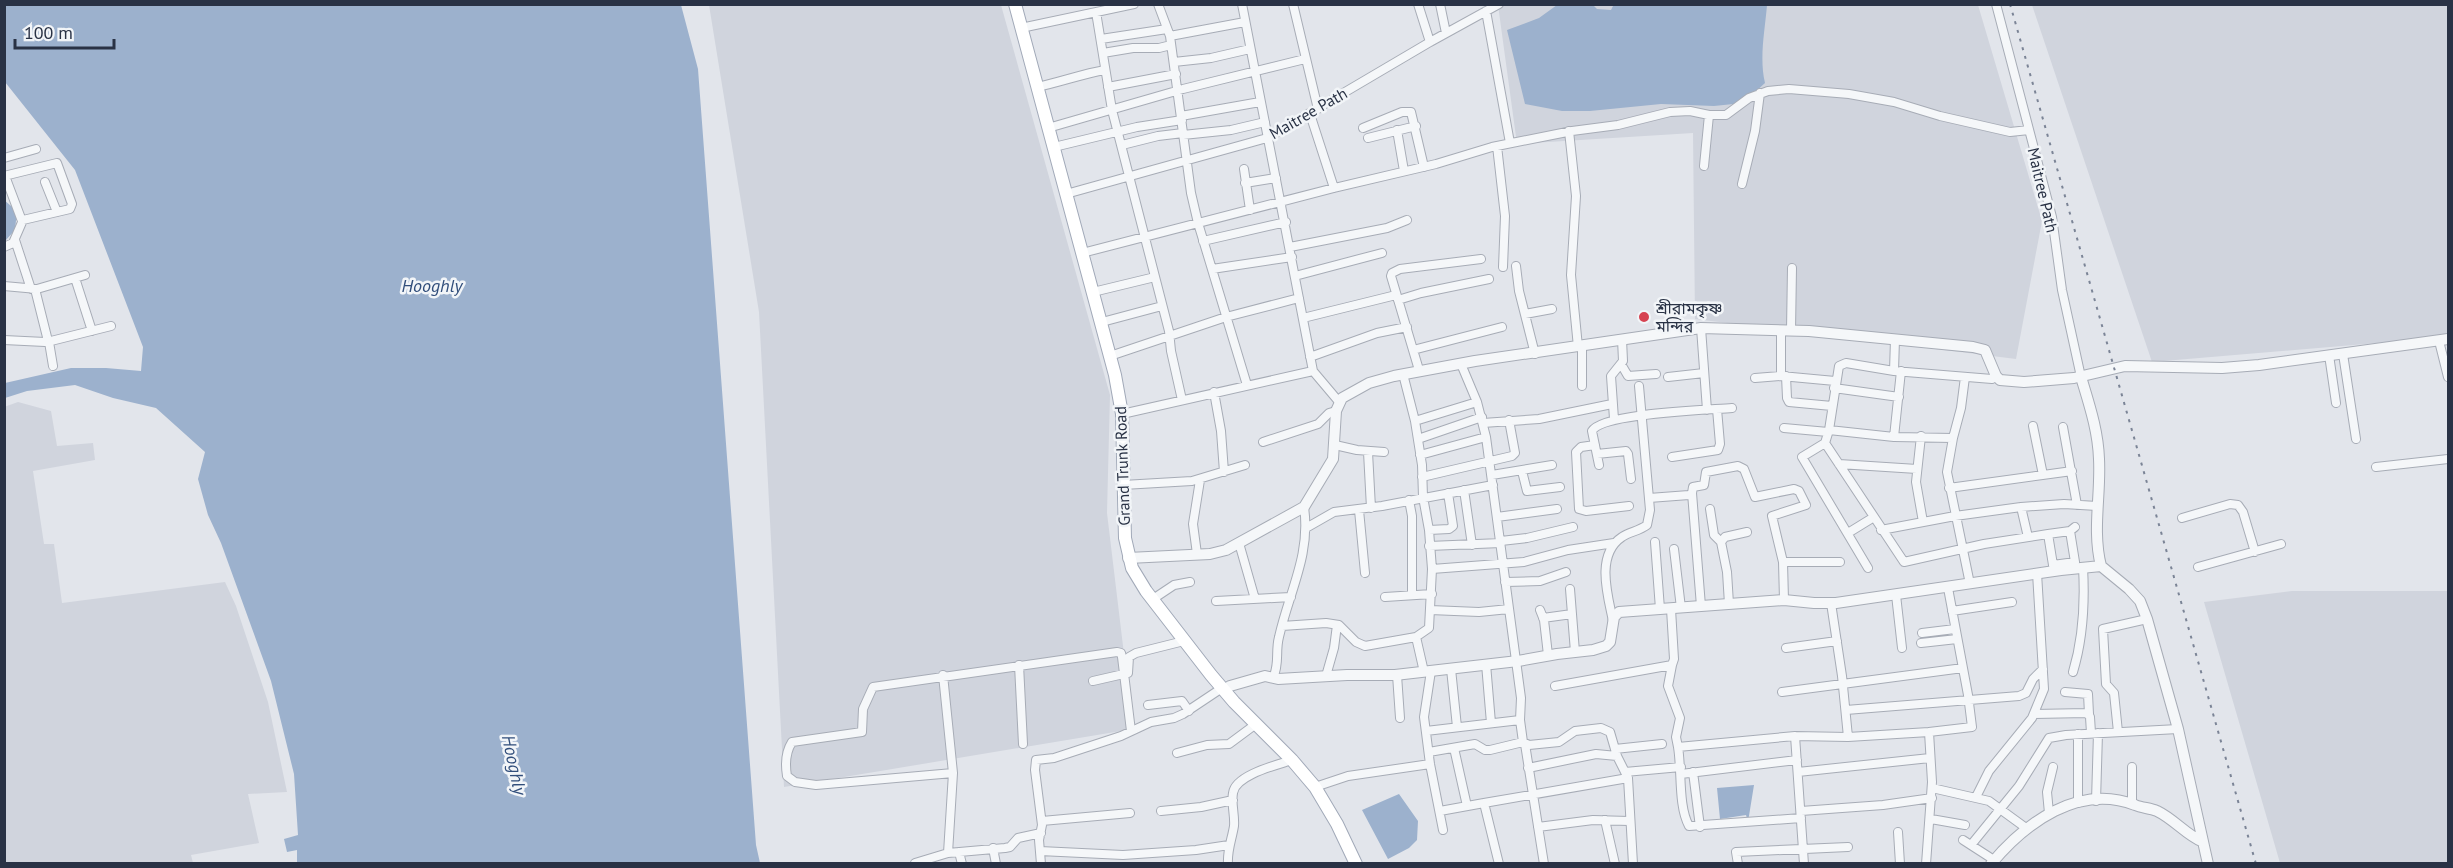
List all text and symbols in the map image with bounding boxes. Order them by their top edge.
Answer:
scale bar [15,12,114,50]
text: 100 m [24,21,73,44]
street label: Maitree Path [1266,83,1350,143]
street label: Maitree Path [2024,146,2062,234]
water label: Hooghly [402,274,463,297]
place label: শ্রীরামকৃষ্ণ মন্দির [1655,298,1723,336]
marker: শ্রীরামকৃষ্ণ মন্দির [1637,310,1651,324]
street label: Grand Trunk Road [1110,406,1134,526]
water label: Hooghly [497,733,532,798]

